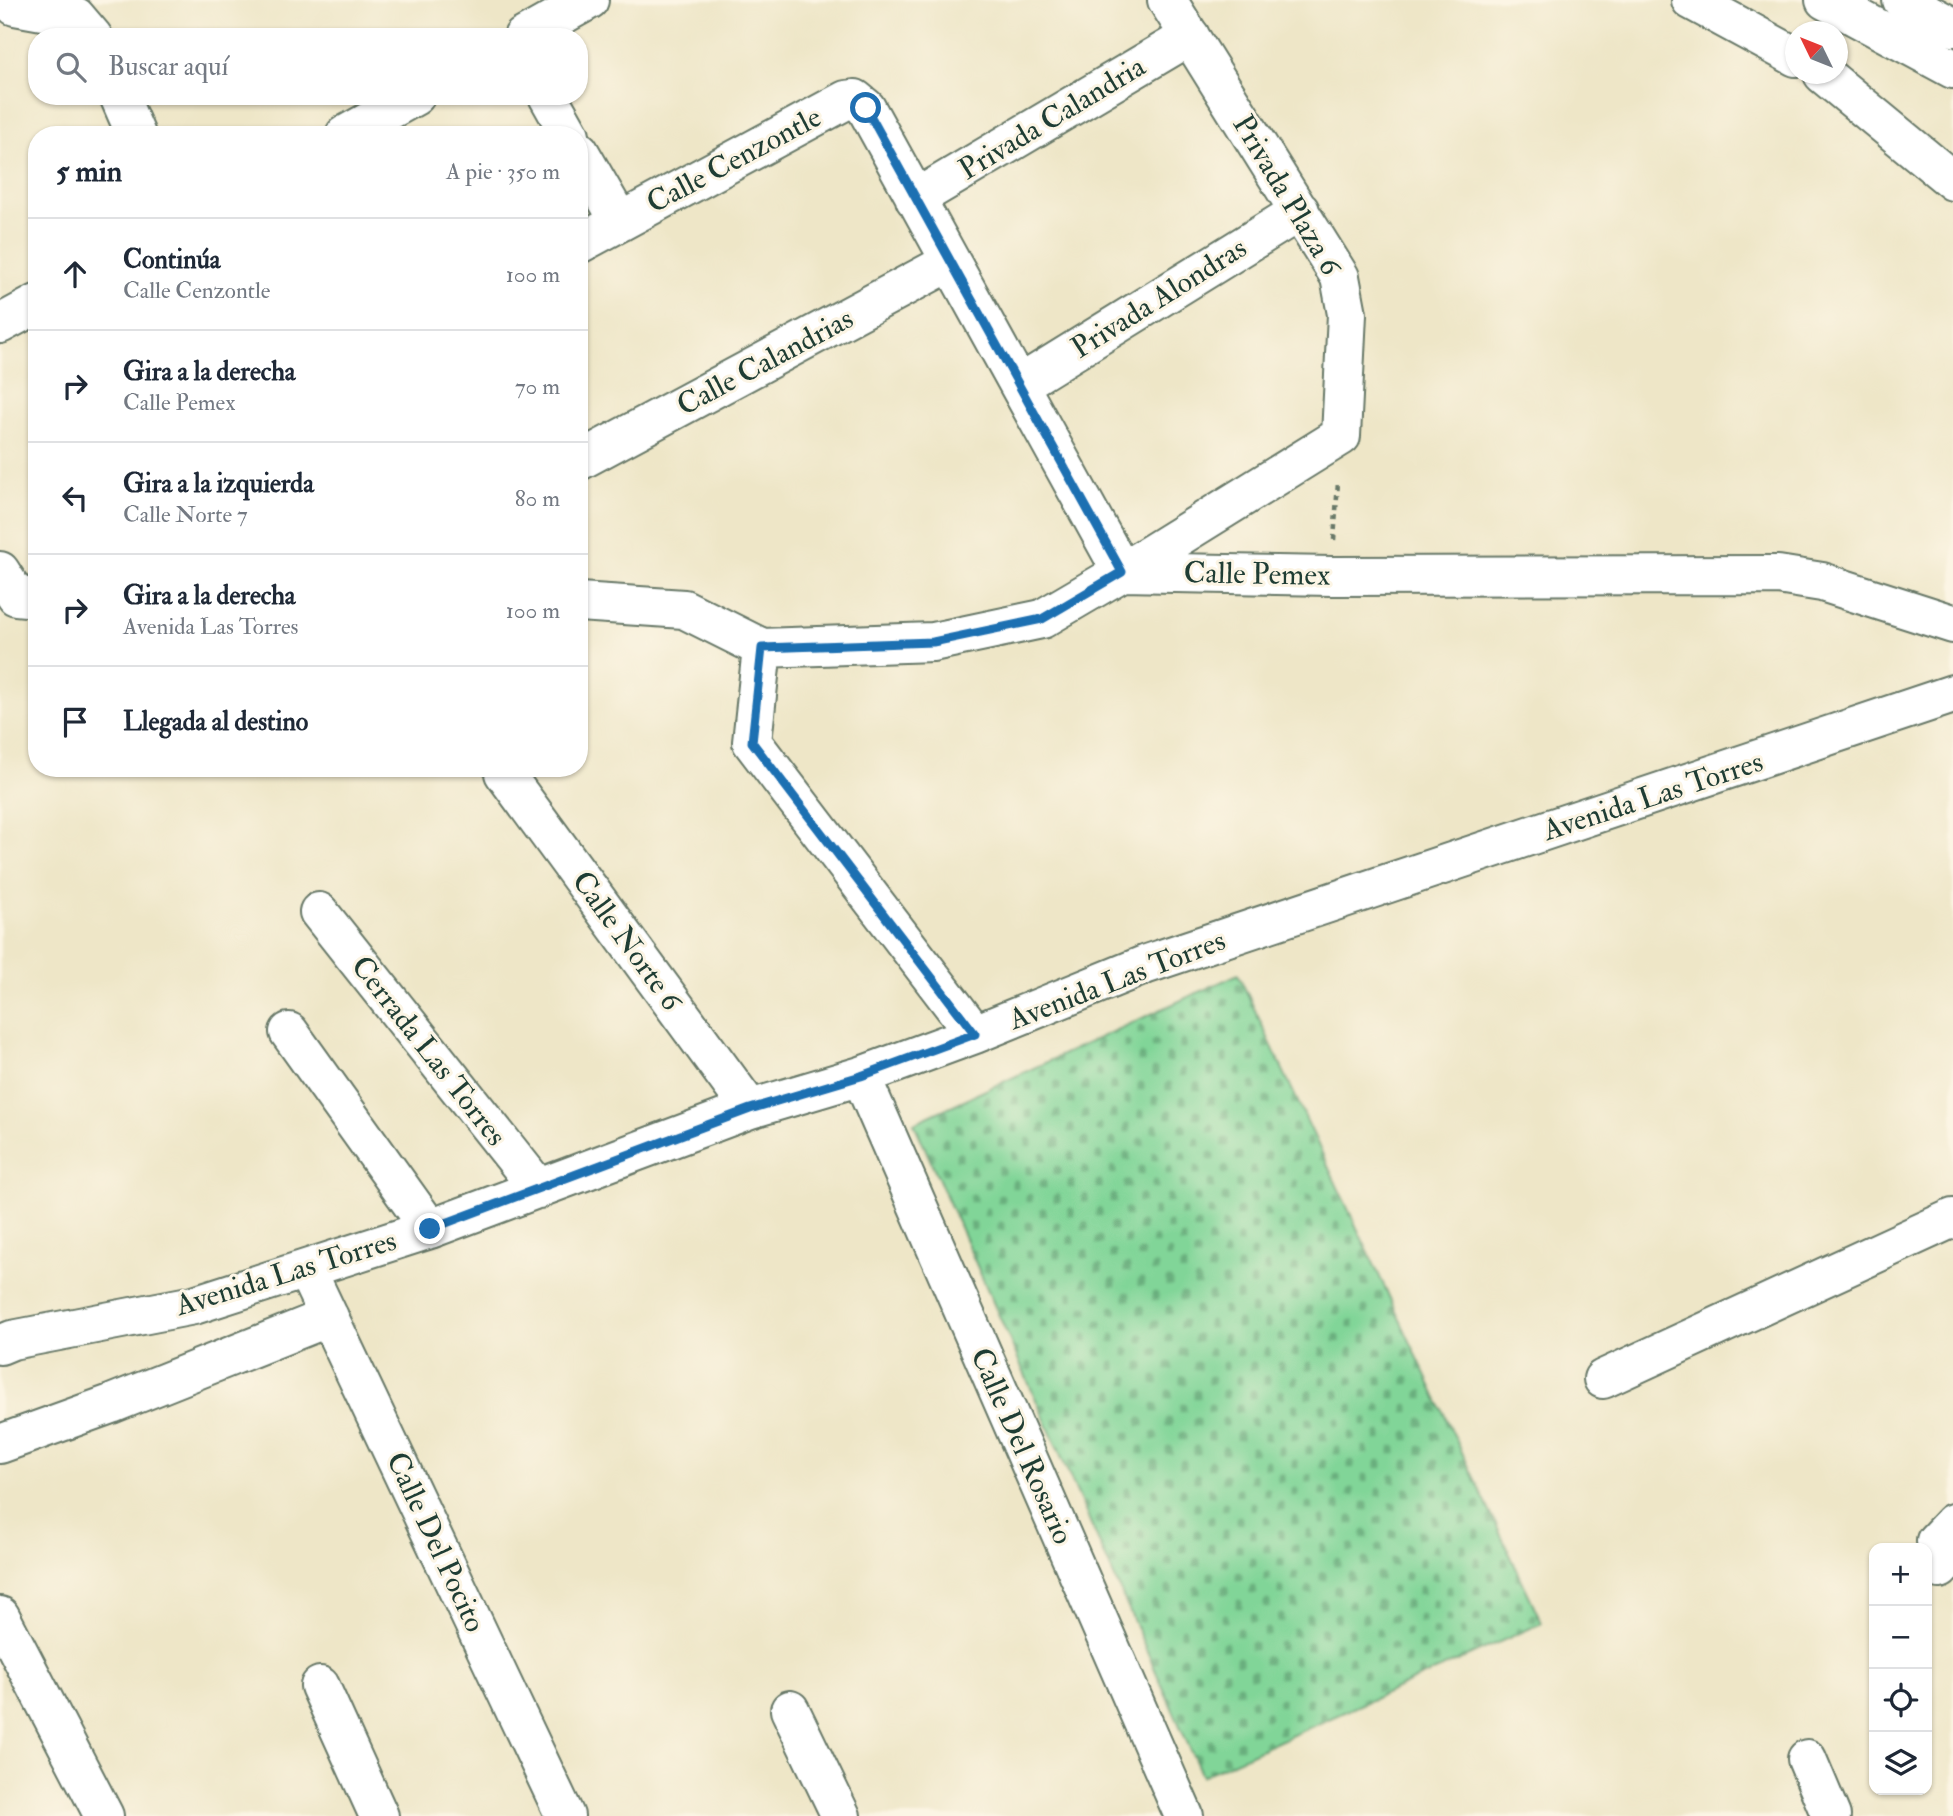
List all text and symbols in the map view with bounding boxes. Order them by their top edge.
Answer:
north arrow [1785,21,1848,84]
search box [28,28,588,105]
icon: search [52,48,90,86]
street label: Privada Calandria [952,48,1152,188]
text: Buscar aquí [108,51,228,83]
route start [850,92,881,123]
street label: Calle Cenzontle [640,99,828,221]
street label: Privada Plaza 6 [1225,108,1350,284]
text: 5 min [56,153,122,190]
text: A pie · 350 m [446,157,560,186]
street label: Privada Alondras [1064,229,1254,367]
text: Continúa [123,244,221,276]
icon: ahead [56,255,94,293]
text: 100 m [506,260,560,289]
text: Calle Cenzontle [123,276,270,305]
street label: Calle Calandrias [670,300,860,424]
text: Gira a la derecha [123,356,296,388]
icon: right [56,367,94,405]
text: 70 m [515,372,560,401]
text: Calle Pemex [123,388,235,417]
text: Gira a la izquierda [123,468,314,500]
icon: left [56,479,94,517]
text: 80 m [515,484,560,513]
text: Calle Norte 7 [123,500,248,529]
street label: Calle Pemex [1183,554,1331,594]
text: Gira a la derecha [123,580,296,612]
icon: right [56,591,94,629]
text: 100 m [506,596,560,625]
text: Avenida Las Torres [123,612,298,641]
icon: arrive [56,703,94,741]
text: Llegada al destino [123,706,308,738]
street label: Avenida Las Torres [1538,743,1768,849]
street label: Calle Norte 6 [564,864,691,1020]
street label: Avenida Las Torres [1003,922,1230,1039]
street label: Cerrada Las Torres [343,949,515,1153]
route end [414,1213,445,1244]
street label: Avenida Las Torres [170,1222,401,1324]
street label: Calle Del Rosario [962,1342,1082,1550]
street label: Calle Del Pocito [378,1446,494,1638]
map controls [1869,1543,1932,1795]
button: + [1869,1543,1932,1606]
button: − [1869,1606,1932,1669]
button: locate [1869,1669,1932,1732]
button: layers [1869,1732,1932,1795]

